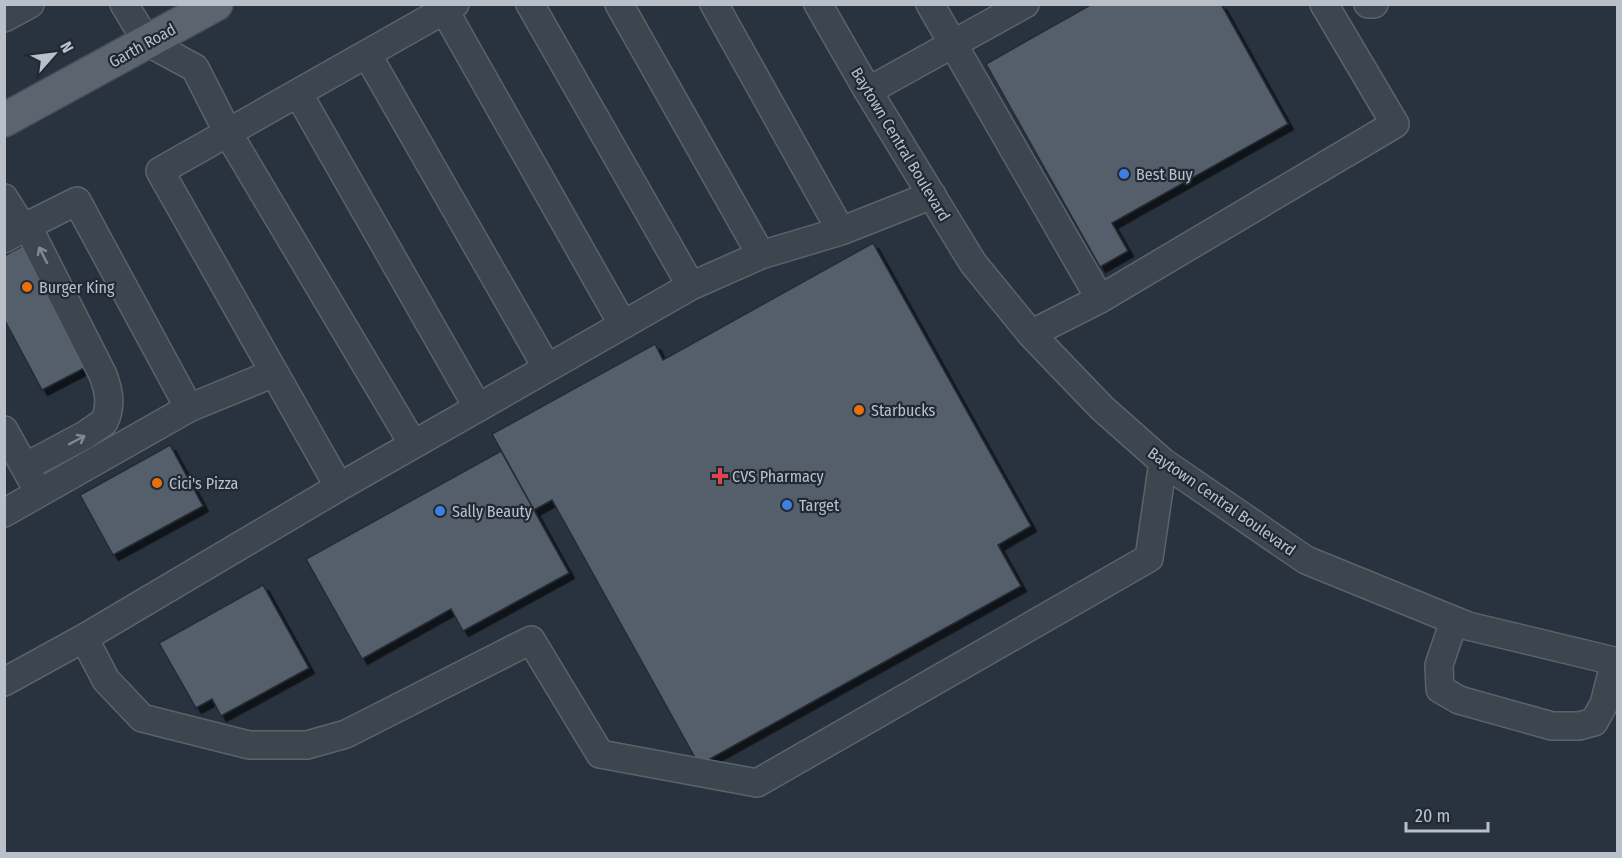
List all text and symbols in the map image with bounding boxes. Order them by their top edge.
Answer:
street label: Garth Road [106,19,179,71]
north arrow [24,24,84,84]
text: N [56,38,77,56]
street label: Baytown Central Boulevard [847,64,954,224]
place label: Best Buy [1136,165,1194,184]
marker: Best Buy [1117,167,1131,181]
one-way arrow [36,247,48,265]
place label: Burger King [39,278,115,297]
marker: Burger King [20,280,34,294]
place label: Starbucks [871,401,936,420]
marker: Starbucks [852,403,866,417]
one-way arrow [67,434,85,445]
street label: Baytown Central Boulevard [1144,443,1299,560]
place label: CVS Pharmacy [732,467,825,486]
marker: CVS Pharmacy [713,469,727,483]
place label: Cici's Pizza [169,474,239,493]
marker: Cici's Pizza [150,476,164,490]
place label: Target [799,496,840,515]
marker: Target [780,498,794,512]
place label: Sally Beauty [452,502,533,521]
marker: Sally Beauty [433,504,447,518]
scale bar [1406,795,1488,833]
text: 20 m [1415,805,1450,827]

